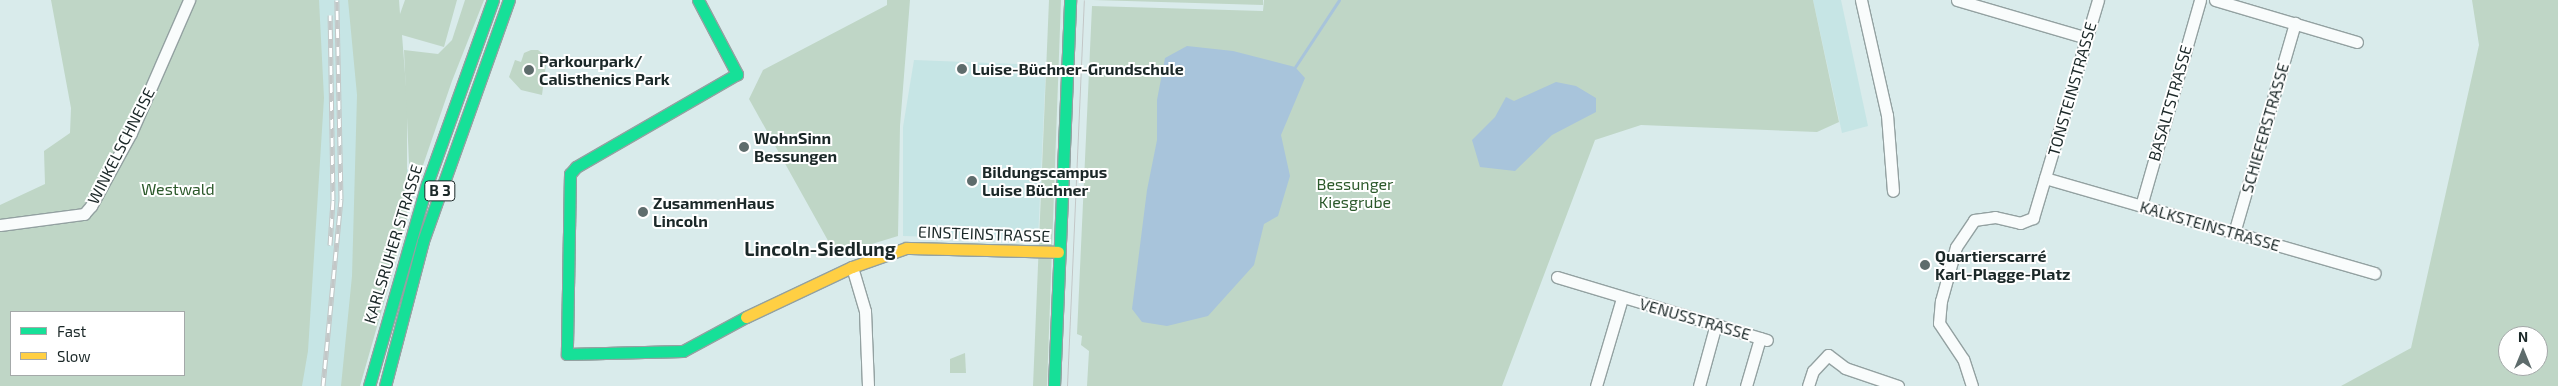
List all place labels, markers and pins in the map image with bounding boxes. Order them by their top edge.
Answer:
place label: Parkourpark/ Calisthenics Park [539,51,670,89]
place label: Luise-Büchner-Grundschule [972,59,1184,79]
marker: Luise-Büchner-Grundschule [956,63,968,75]
marker: Parkourpark/ Calisthenics Park [523,64,535,76]
place label: WohnSinn Bessungen [754,128,837,166]
marker: WohnSinn Bessungen [738,141,750,153]
place label: Bildungscampus Luise Büchner [982,162,1107,200]
marker: Bildungscampus Luise Büchner [966,175,978,187]
place label: ZusammenHaus Lincoln [653,193,774,231]
marker: ZusammenHaus Lincoln [637,206,649,218]
place label: Quartierscarré Karl-Plagge-Platz [1935,246,2070,284]
marker: Quartierscarré Karl-Plagge-Platz [1919,259,1931,271]

